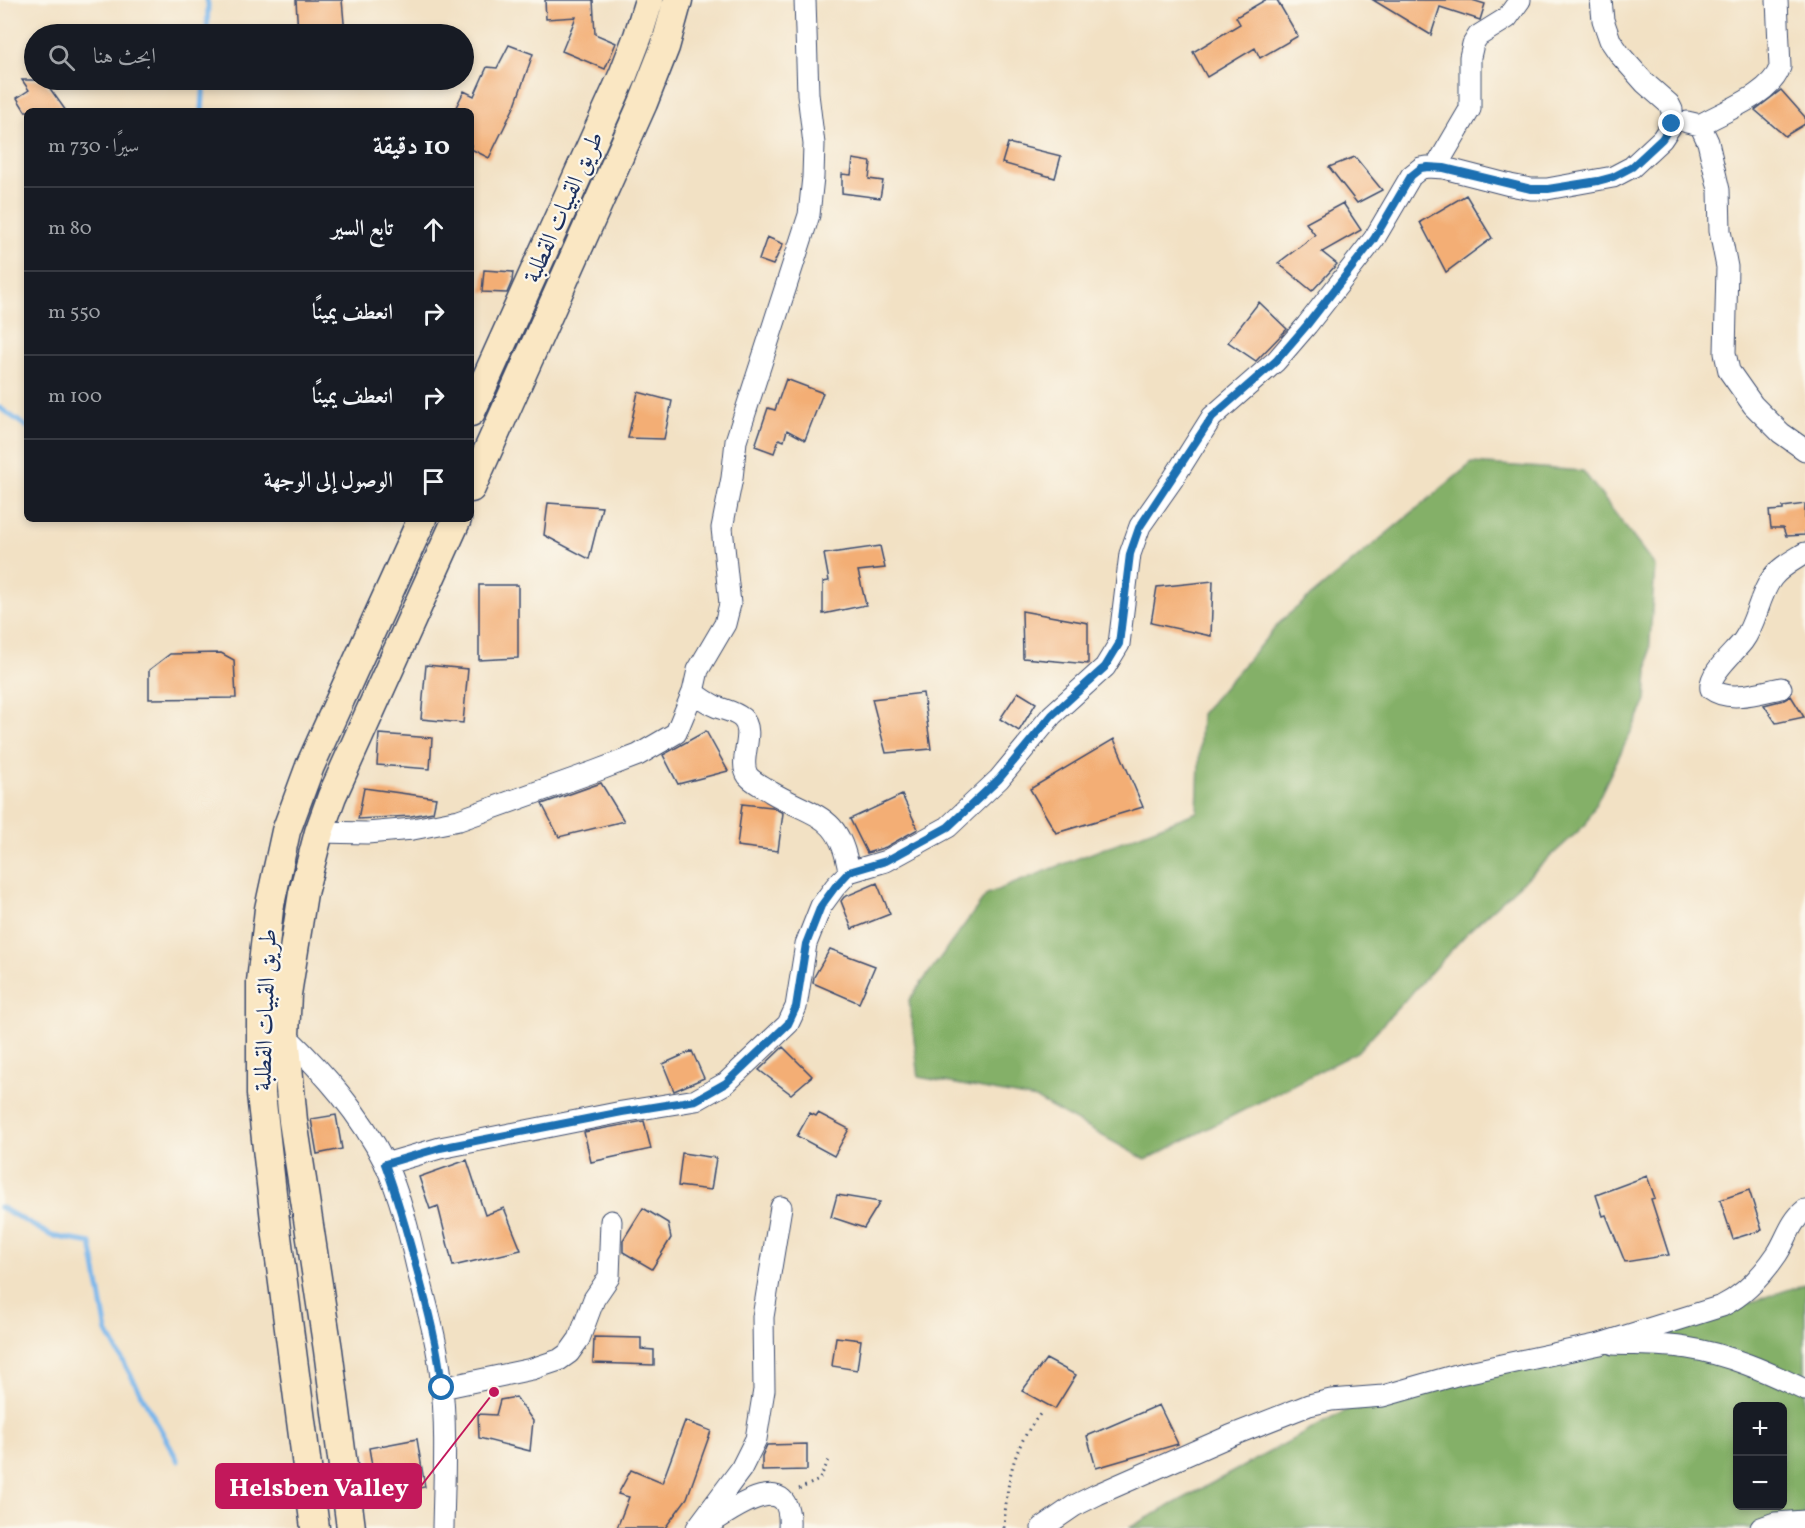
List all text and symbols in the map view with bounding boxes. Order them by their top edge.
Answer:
search box [24,24,474,90]
icon: search [45,41,78,74]
text: ابحث هنا [93,42,156,73]
route end [1658,110,1684,136]
street label: طريق القبيات القطلبة [516,127,613,289]
text: 10 دقيقة [373,129,450,165]
text: سيرًا · 730 m [48,133,139,161]
icon: ahead [417,213,450,246]
text: تابع السير [331,214,393,245]
text: 80 m [48,215,92,243]
icon: right [417,297,450,330]
text: انعطف يمينًا [312,298,393,329]
text: 550 m [48,299,101,327]
icon: right [417,381,450,414]
text: انعطف يمينًا [312,382,393,413]
text: 100 m [48,383,102,411]
icon: arrive [417,465,450,498]
text: الوصول إلى الوجهة [264,466,393,497]
street label: طريق القبيات القطلبة [247,928,287,1092]
route start [428,1374,454,1400]
map controls [1733,1402,1787,1510]
button: + [1733,1402,1787,1456]
button: − [1733,1456,1787,1510]
callout: Helsben Valley [216,1464,421,1508]
text: Helsben Valley [229,1471,409,1507]

